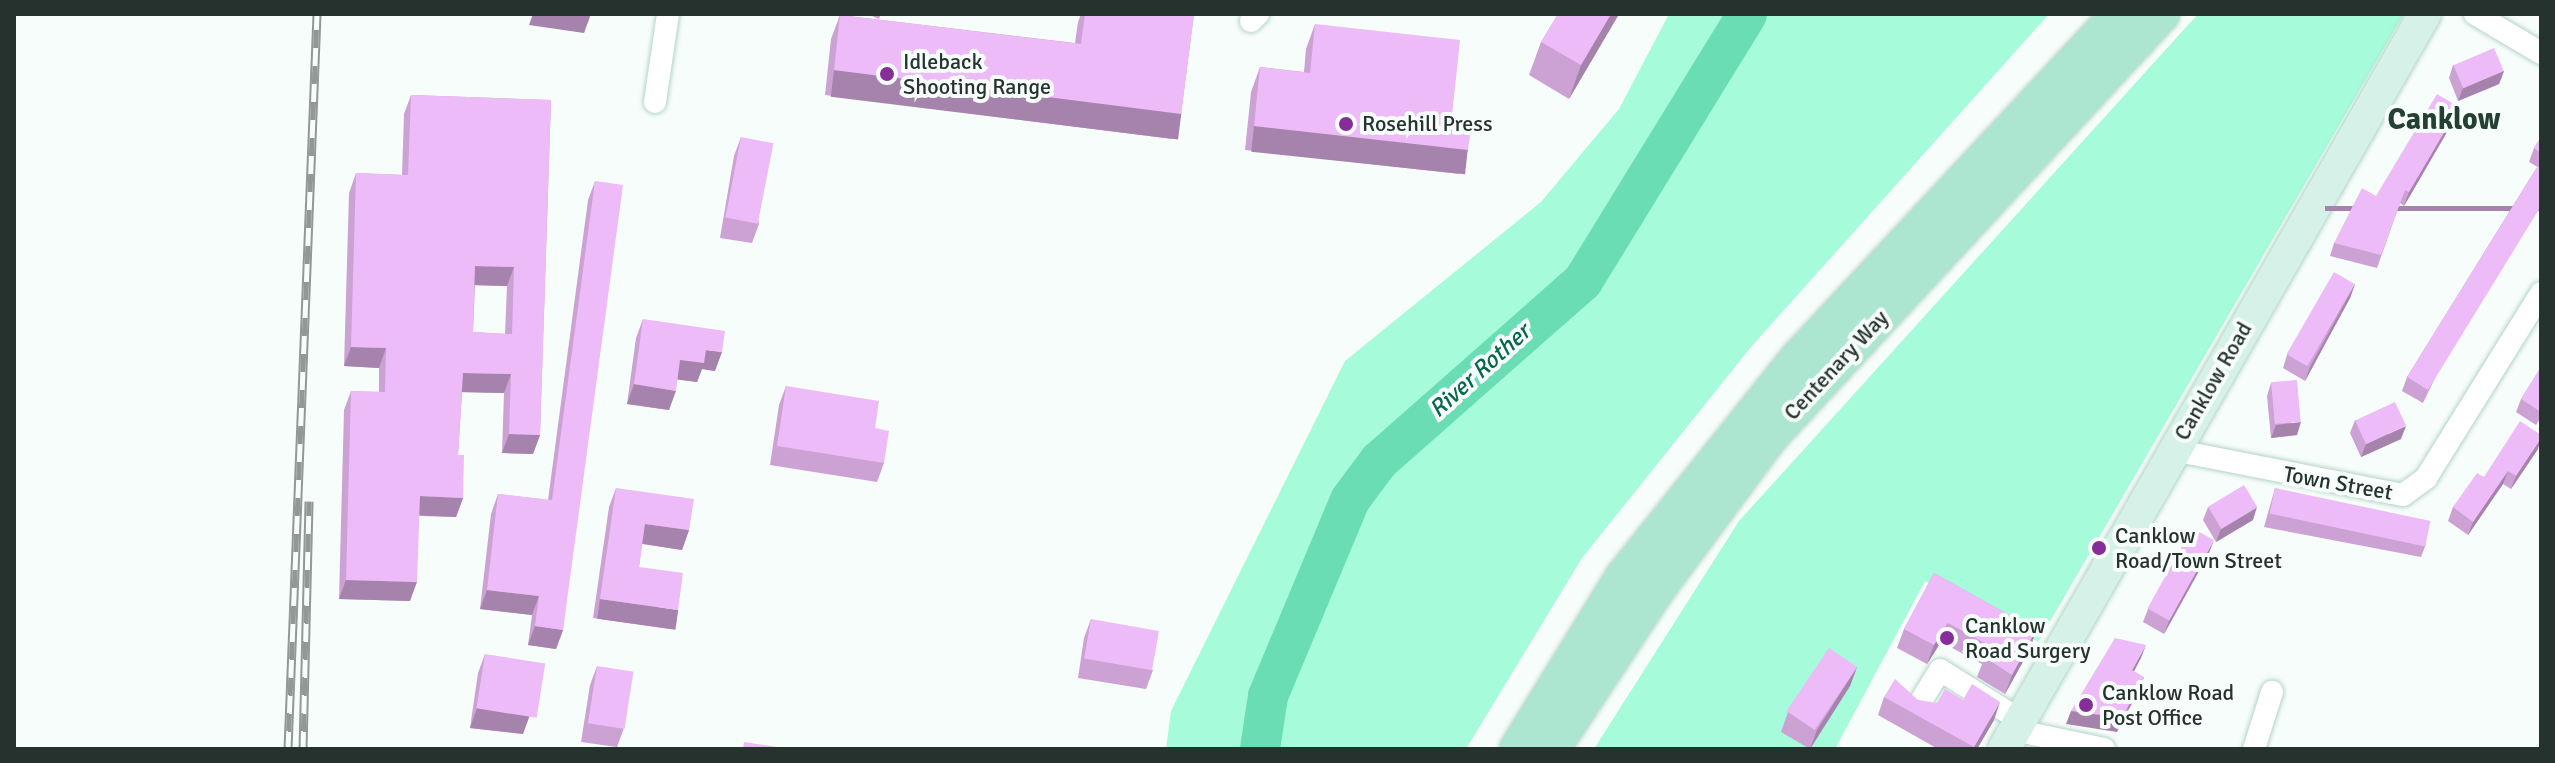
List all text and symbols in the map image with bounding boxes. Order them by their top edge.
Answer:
place label: Idleback Shooting Range [903,48,1051,100]
marker: Idleback Shooting Range [878,65,896,83]
district label: Canklow [2388,102,2500,138]
place label: Rosehill Press [1362,111,1493,137]
marker: Rosehill Press [1337,115,1355,133]
street label: Centenary Way [1778,305,1894,425]
street label: Canklow Road [2168,317,2258,445]
water label: River Rother [1424,318,1536,424]
street label: Town Street [2281,460,2395,506]
place label: Canklow Road/Town Street [2115,522,2282,574]
marker: Canklow Road/Town Street [2090,539,2108,557]
place label: Canklow Road Surgery [1965,612,2091,664]
marker: Canklow Road Surgery [1936,627,1958,649]
place label: Canklow Road Post Office [2102,679,2234,730]
marker: Canklow Road Post Office [2077,696,2095,714]

